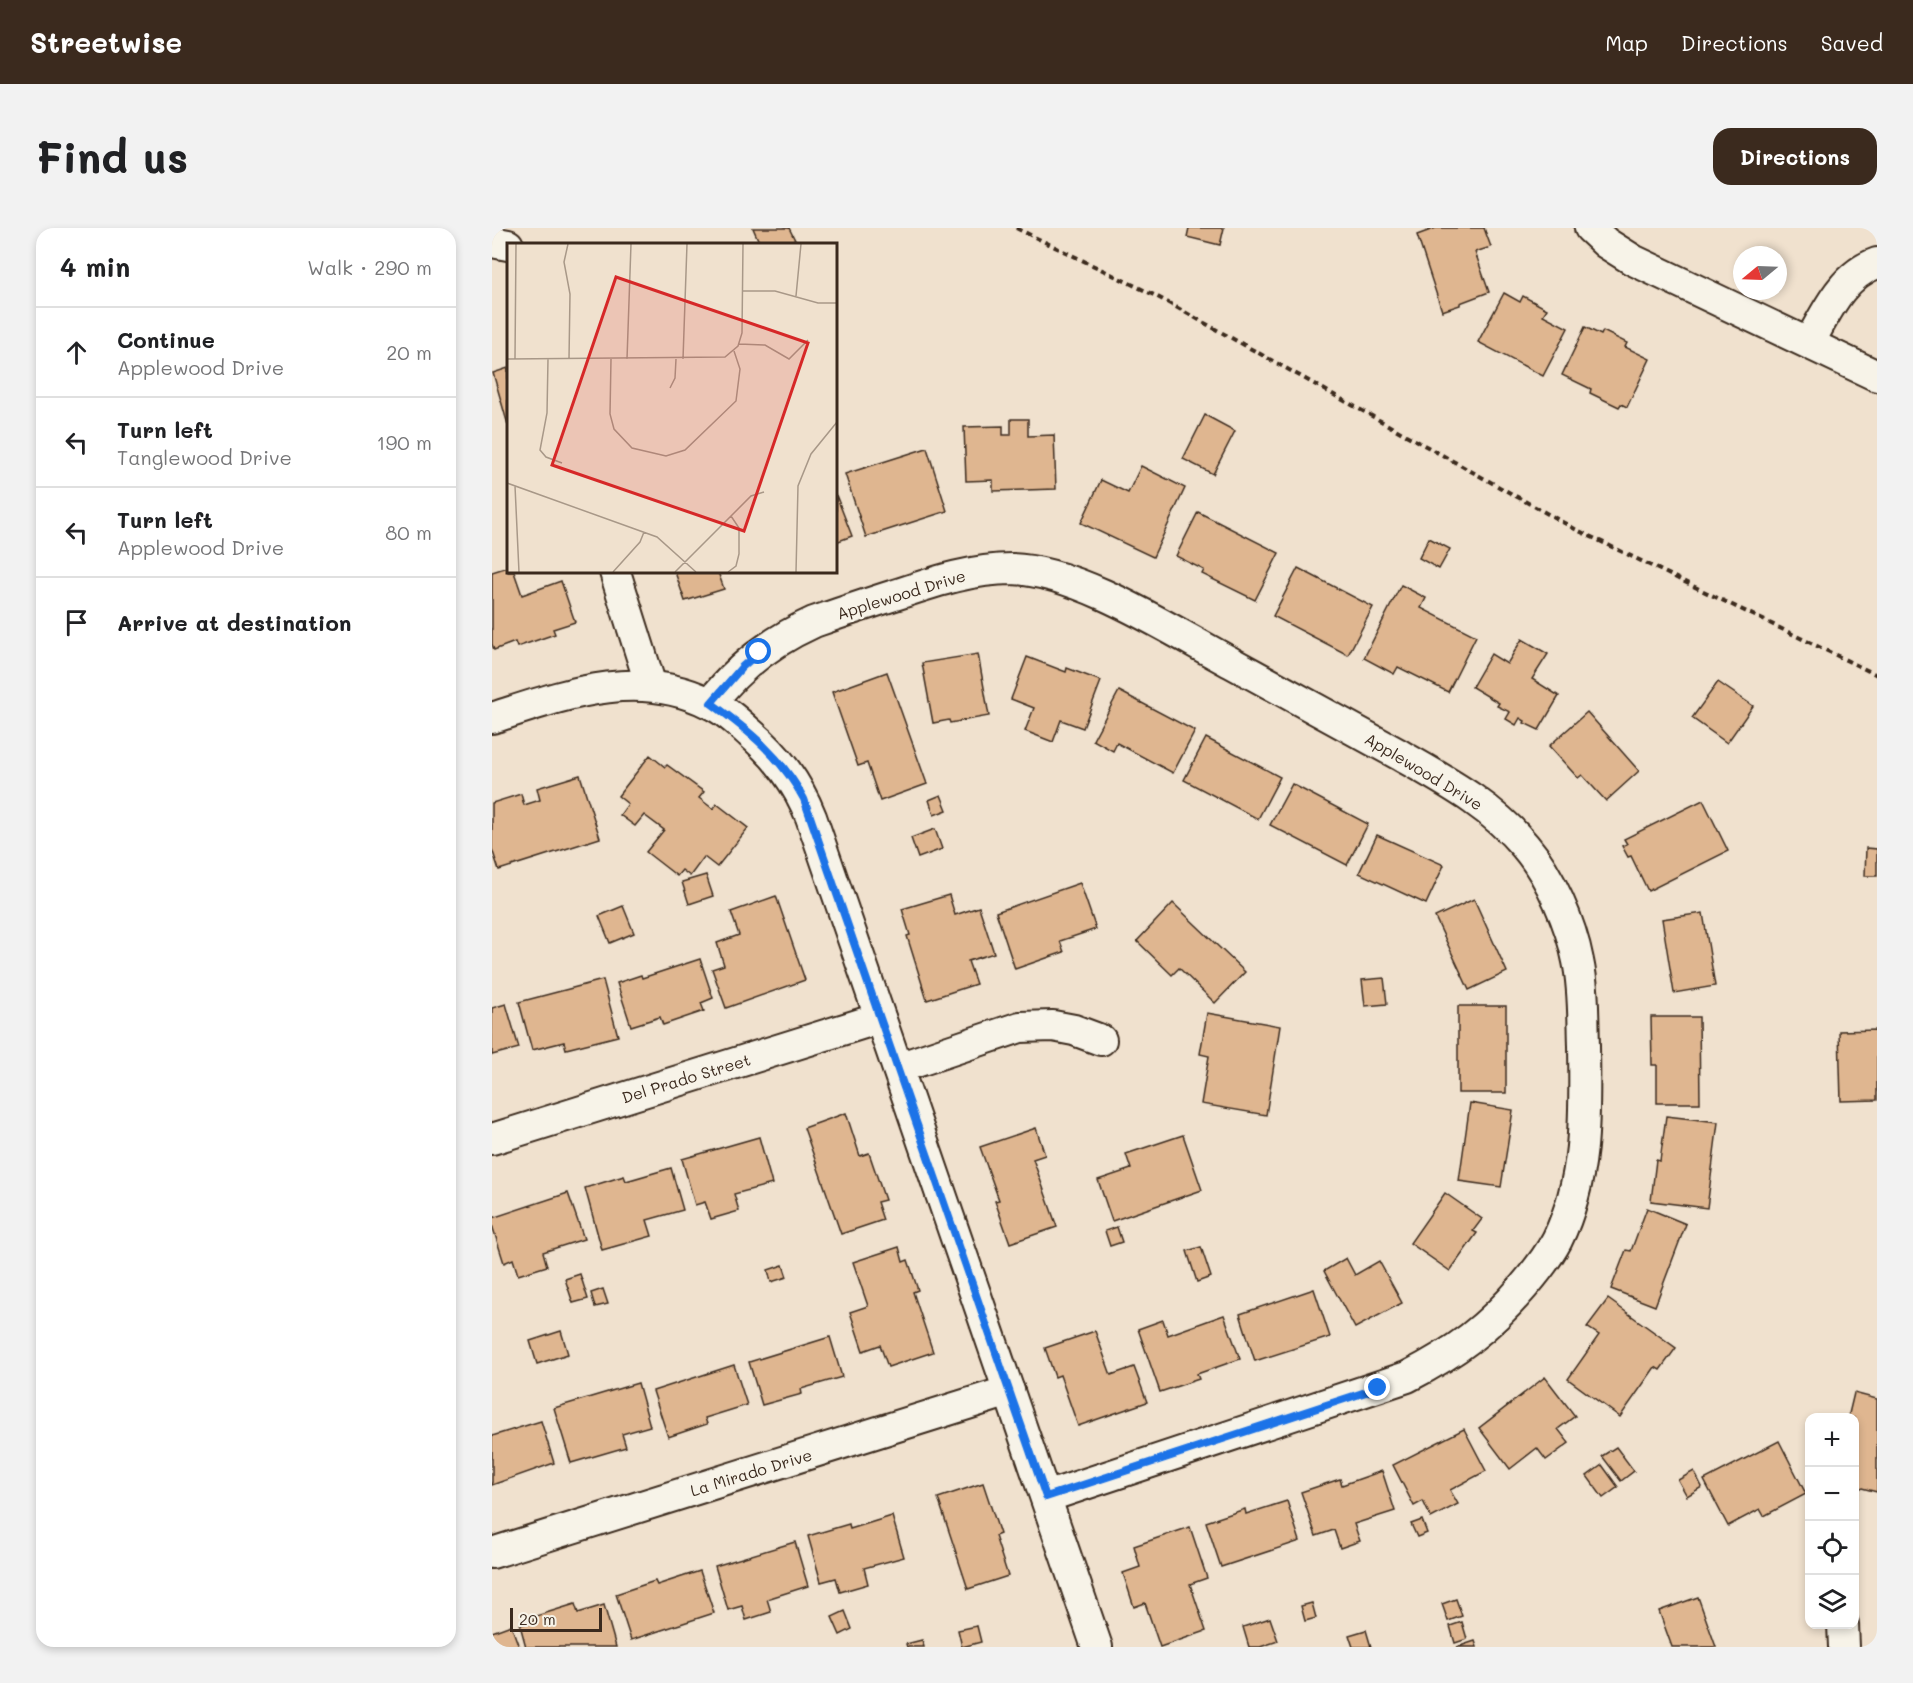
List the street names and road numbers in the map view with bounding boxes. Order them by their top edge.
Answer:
street label: Applewood Drive [834,564,968,624]
street label: Applewood Drive [1361,728,1487,814]
street label: Del Prado Street [619,1048,753,1108]
street label: La Mirado Drive [688,1444,814,1500]

